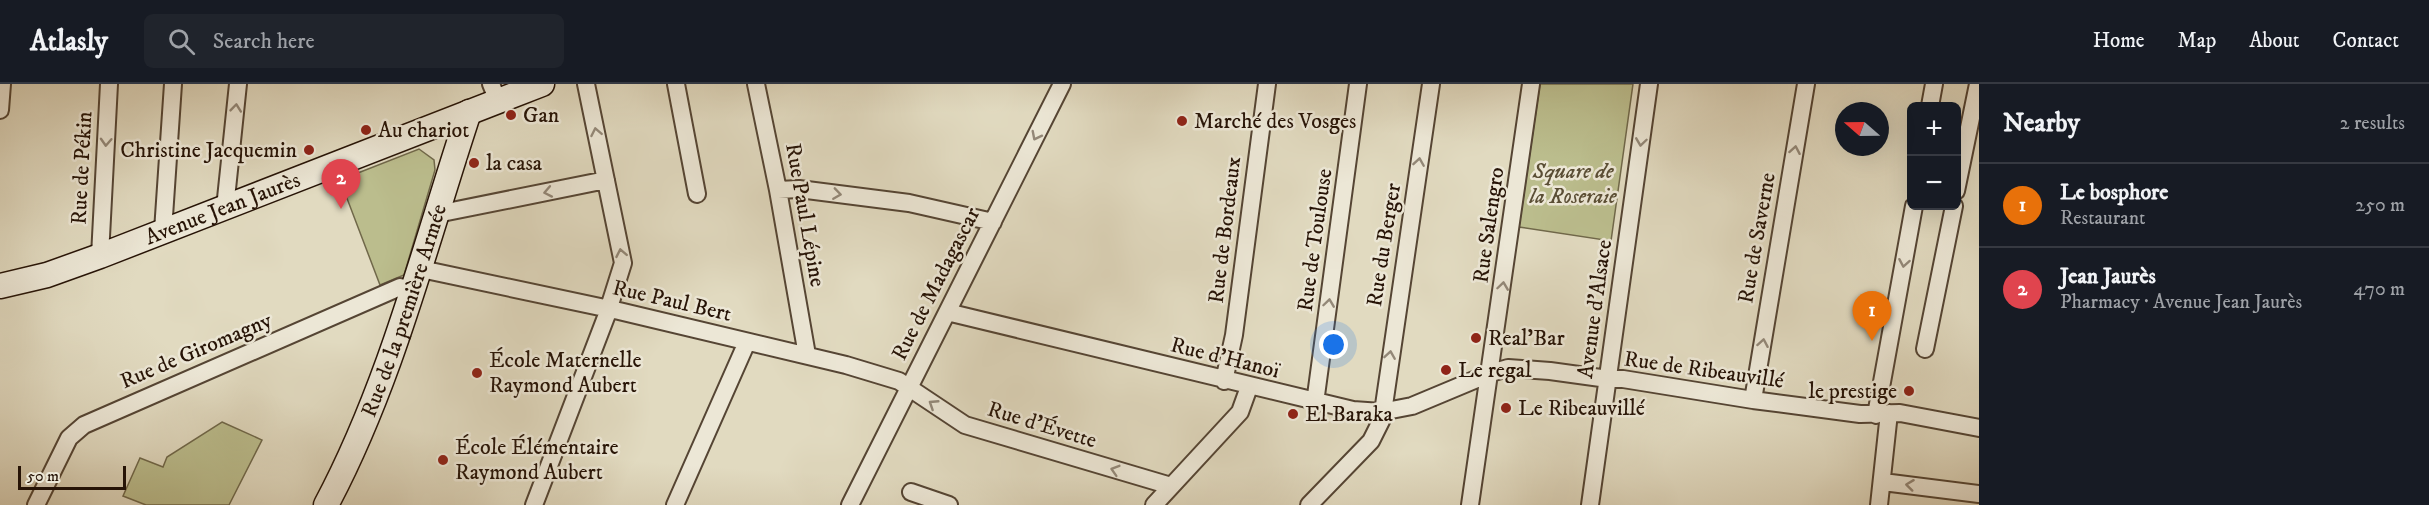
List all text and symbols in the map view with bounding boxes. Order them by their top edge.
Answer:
search box [144,14,564,68]
text: Atlasly [30,24,108,59]
icon: search [165,25,198,58]
text: Search here [213,28,315,55]
text: Home [2093,28,2145,54]
text: Map [2178,28,2216,54]
text: About [2249,28,2300,54]
text: Contact [2333,28,2399,54]
place label: Gan [523,102,560,129]
north arrow [1835,102,1889,156]
map controls [1907,102,1961,210]
button: + [1907,102,1961,156]
one-way arrow [229,103,241,112]
text: Nearby [2003,107,2080,140]
marker: Gan [504,108,518,122]
place label: Marché des Vosges [1194,108,1356,135]
street label: Rue de Pékin [66,110,98,225]
text: 2 results [2340,111,2405,136]
marker: Marché des Vosges [1175,114,1189,128]
place label: Au chariot [378,117,469,144]
marker: Au chariot [359,123,373,137]
one-way arrow [590,128,603,138]
one-way arrow [1032,130,1044,141]
place label: Christine Jacquemin [120,137,298,164]
one-way arrow [1635,137,1647,146]
one-way arrow [100,138,113,147]
street label: Rue Paul Lépine [779,141,831,289]
marker: Christine Jacquemin [302,143,316,157]
one-way arrow [1788,146,1801,156]
place label: la casa [486,150,543,177]
street label: Rue de Bordeaux [1203,155,1247,305]
marker: la casa [467,156,481,170]
button: − [1907,156,1961,210]
one-way arrow [1413,157,1425,166]
park label: Square de la Roseraie [1529,158,1617,210]
pin: 2 [322,160,360,209]
street label: Rue Salengro [1468,165,1510,285]
street label: Avenue Jean Jaurès [141,166,304,251]
street label: Rue de Toulouse [1292,167,1338,313]
street label: Rue de Saverne [1732,171,1782,305]
text: Le bosphore [2060,179,2168,206]
street label: Rue du Berger [1361,181,1407,309]
one-way arrow [544,185,554,198]
one-way arrow [832,187,841,199]
text: 1 [2019,193,2026,218]
text: 250 m [2355,193,2405,218]
street label: Rue de la première Armée [355,201,452,421]
street label: Rue de Madagascar [886,202,987,365]
text: Restaurant [2060,206,2145,231]
street label: Avenue d'Alsace [1572,238,1618,380]
one-way arrow [615,248,628,258]
one-way arrow [1898,258,1911,268]
text: Jean Jaurès [2060,263,2156,290]
street label: Rue Paul Bert [610,274,734,328]
text: 2 [2018,277,2027,302]
text: 470 m [2354,277,2405,302]
one-way arrow [1496,281,1508,290]
text: Pharmacy · Avenue Jean Jaurès [2060,290,2302,315]
pin: 1 [1852,292,1892,341]
one-way arrow [1322,299,1334,308]
street label: Rue de Giromagny [116,307,276,395]
place label: Real'Bar [1488,325,1565,352]
your location [1319,330,1348,359]
street label: Rue d'Hanoï [1168,331,1283,385]
marker: Real'Bar [1469,331,1483,345]
one-way arrow [1756,338,1769,348]
street label: Rue de Ribeauvillé [1622,345,1786,395]
place label: École Maternelle Raymond Aubert [489,347,642,399]
one-way arrow [1383,350,1396,360]
place label: Le regal [1458,357,1532,384]
marker: Le regal [1439,363,1453,377]
marker: École Maternelle Raymond Aubert [470,366,484,380]
place label: le prestige [1809,378,1897,405]
marker: le prestige [1902,384,1916,398]
place label: Le Ribeauvillé [1518,395,1645,422]
street label: Rue d'Évette [984,396,1100,454]
one-way arrow [929,400,940,411]
place label: El Baraka [1305,401,1394,428]
marker: Le Ribeauvillé [1499,401,1513,415]
marker: El Baraka [1286,407,1300,421]
place label: École Élémentaire Raymond Aubert [455,434,619,486]
marker: École Élémentaire Raymond Aubert [436,453,450,467]
scale bar [18,463,126,490]
one-way arrow [1110,465,1121,477]
text: 50 m [27,466,59,486]
one-way arrow [1906,480,1915,492]

